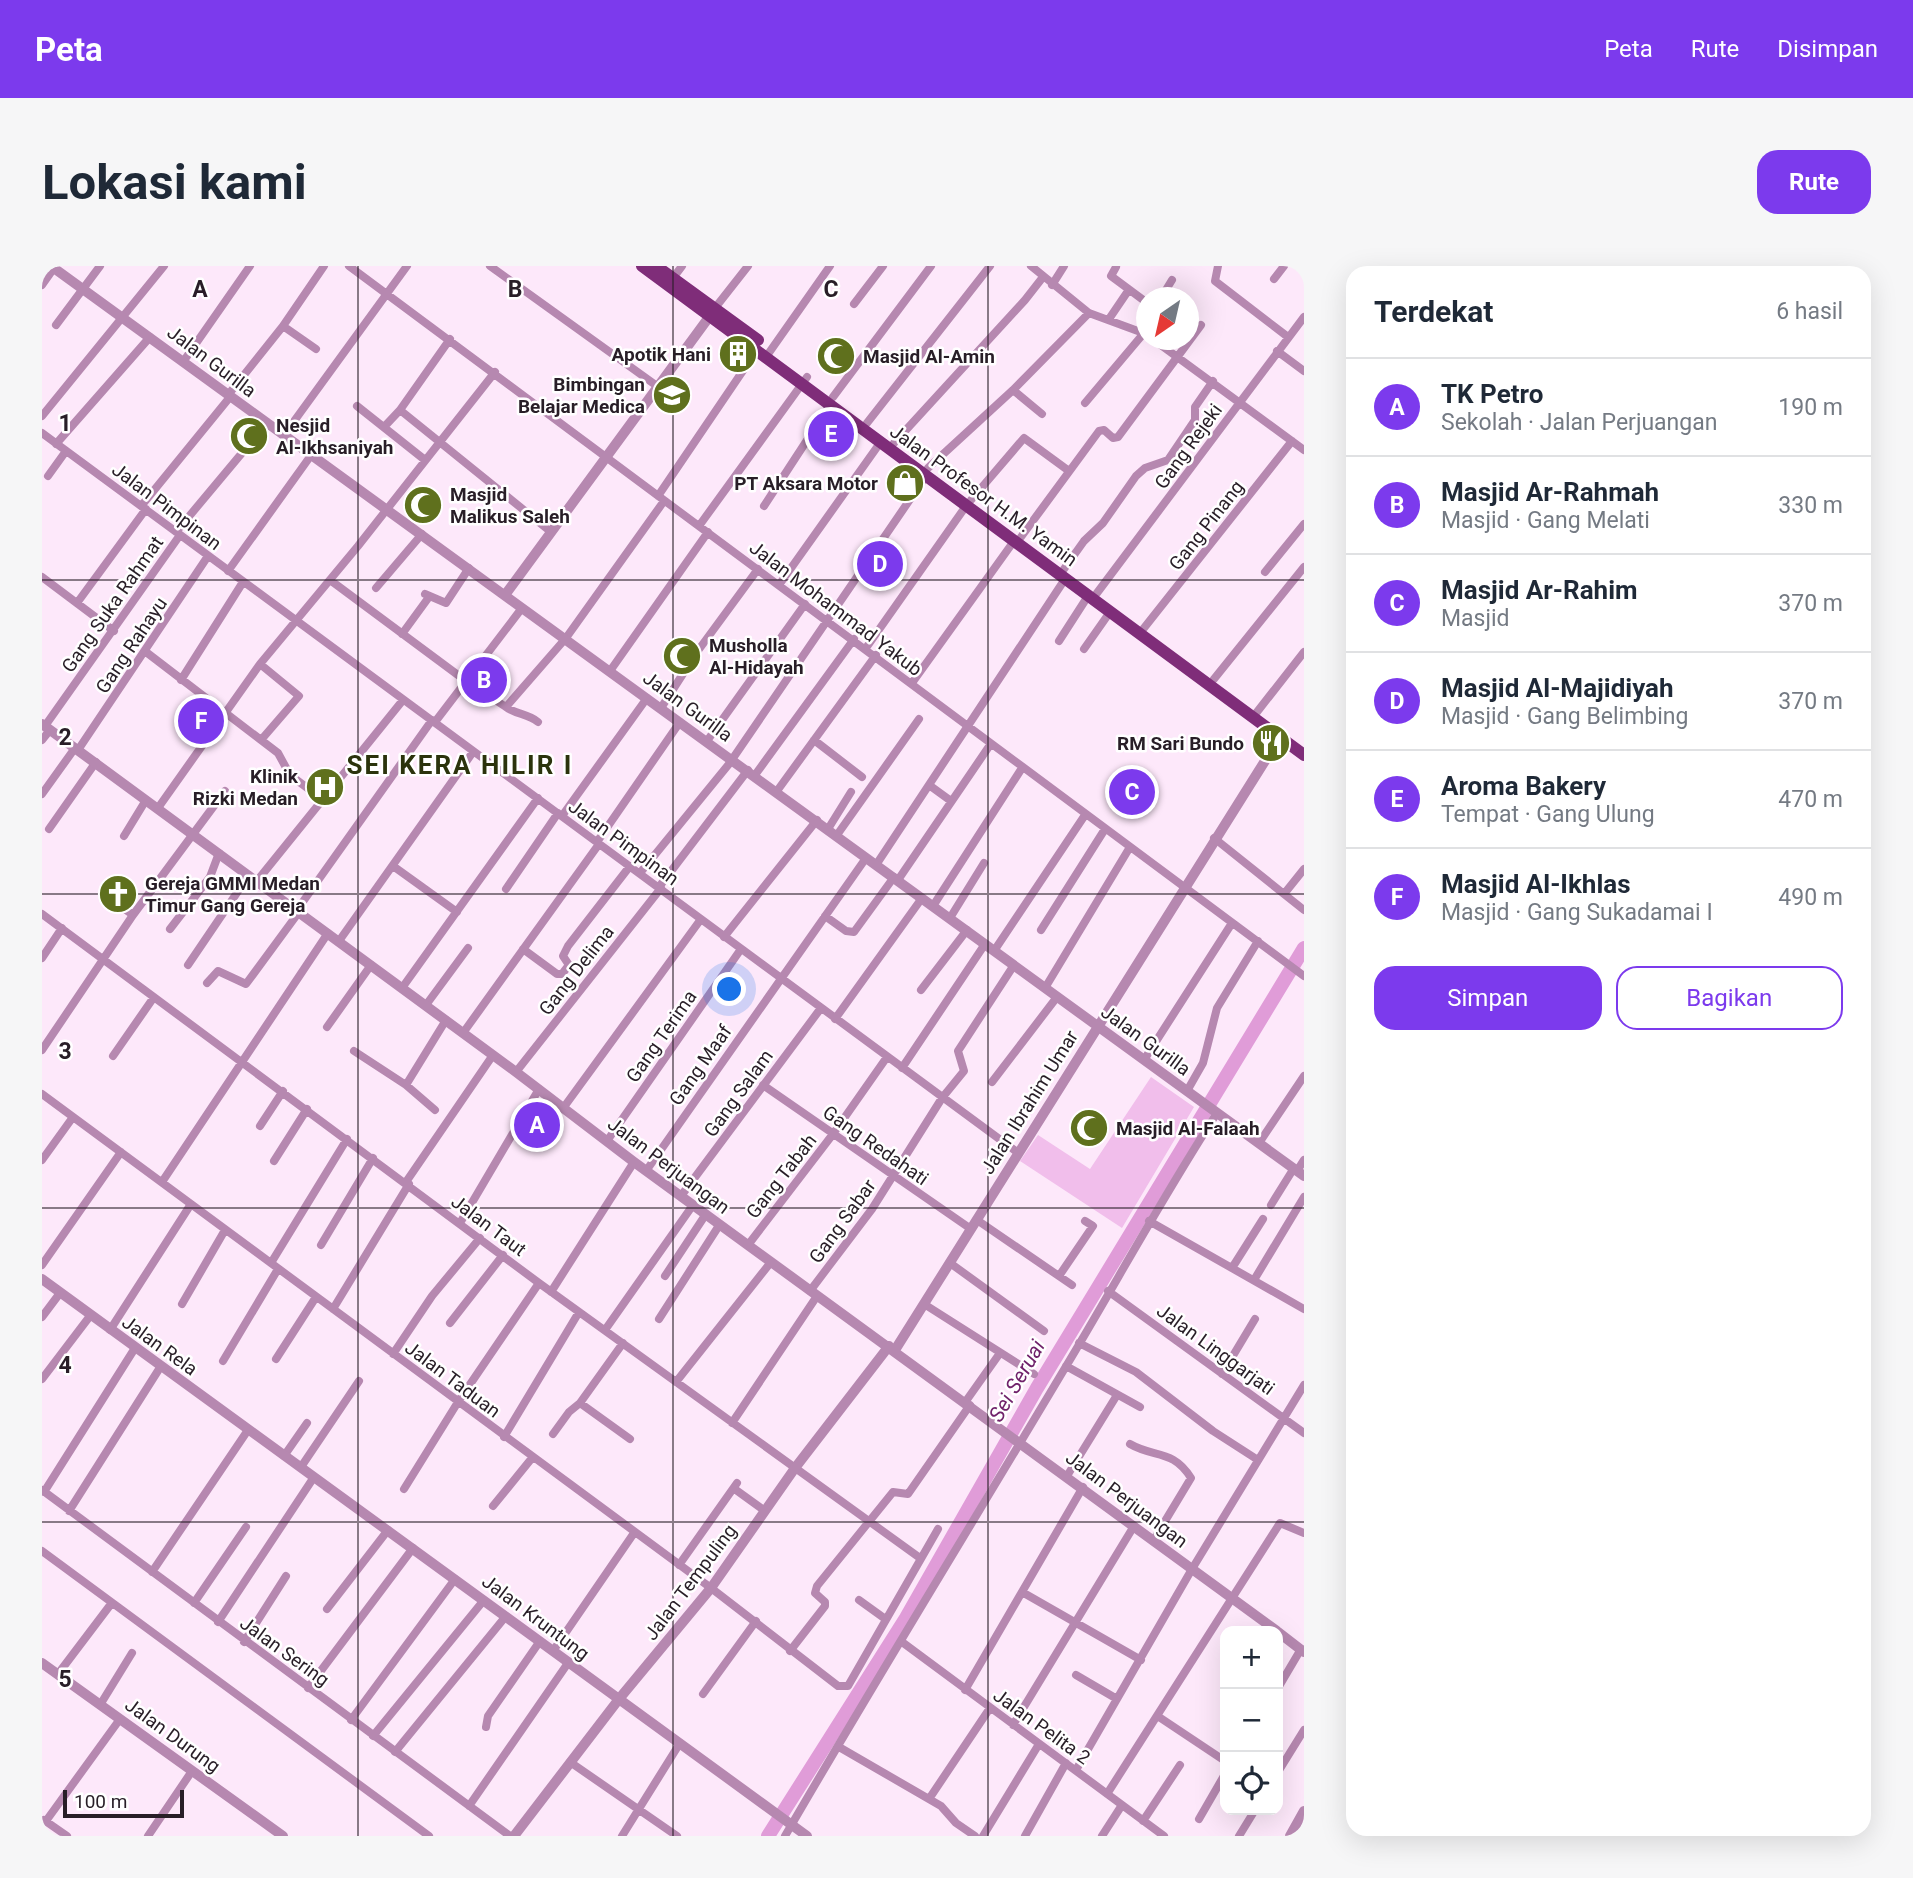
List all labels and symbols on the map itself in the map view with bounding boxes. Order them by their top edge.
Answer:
text: A [192,276,208,303]
text: B [508,276,522,303]
text: C [823,276,839,303]
north arrow [1136,287,1199,350]
street label: Jalan Gurilla [163,321,261,402]
building icon: Apotik Hani [717,333,759,375]
mosque icon: Masjid Al-Amin [815,335,857,377]
place label: Apotik Hani [612,343,711,366]
place label: Masjid Al-Amin [863,345,995,368]
place label: Bimbingan Belajar Medica [518,373,645,418]
school or university icon: Bimbingan Belajar Medica [651,374,693,416]
street label: Gang Rejeki [1150,399,1227,493]
pin: E [808,408,854,460]
text: 1 [58,410,72,437]
place label: Nesjid Al-Ikhsaniyah [276,414,393,459]
mosque icon: Nesjid Al-Ikhsaniyah [228,415,270,457]
street label: Jalan Profesor H.M. Yamin [886,420,1082,571]
street label: Jalan Pimpinan [108,458,226,555]
shop icon: PT Aksara Motor [884,462,926,504]
place label: PT Aksara Motor [734,472,878,495]
street label: Gang Pinang [1164,476,1249,575]
place label: Masjid Malikus Saleh [450,483,570,528]
mosque icon: Masjid Malikus Saleh [402,484,444,526]
street label: Gang Suka Rahmat [57,532,168,677]
street label: Jalan Mohammad Yakub [745,536,927,681]
pin: D [857,538,903,590]
street label: Gang Rahayu [91,593,172,698]
place label: Musholla Al-Hidayah [709,634,804,679]
mosque icon: Musholla Al-Hidayah [661,635,703,677]
pin: B [461,654,507,706]
street label: Jalan Gurilla [638,666,737,747]
pin: F [178,695,224,747]
restaurant icon: RM Sari Bundo [1250,722,1292,764]
text: 2 [58,724,72,751]
place label: RM Sari Bundo [1117,732,1244,755]
district label: SEI KERA HILIR I [347,750,573,780]
place label: Klinik Rizki Medan [193,765,299,810]
hospital icon: Klinik Rizki Medan [304,766,346,808]
pin: C [1109,766,1155,818]
street label: Jalan Pimpinan [564,795,683,890]
place label: Gereja GMMI Medan Timur Gang Gereja [145,872,320,917]
church icon: Gereja GMMI Medan Timur Gang Gereja [97,873,139,915]
street label: Gang Delima [534,921,619,1020]
your location [712,972,746,1006]
street label: Gang Terima [621,986,702,1087]
street label: Jalan Gurilla [1096,1000,1195,1081]
street label: Gang Maaf [664,1020,737,1110]
street label: Jalan Ibrahim Umar [976,1026,1083,1179]
text: 3 [58,1038,72,1065]
street label: Gang Salam [699,1045,778,1141]
pin: A [514,1099,560,1151]
street label: Gang Redahati [818,1101,933,1190]
mosque icon: Masjid Al-Falaah [1068,1107,1110,1149]
street label: Jalan Perjuangan [603,1112,734,1219]
place label: Masjid Al-Falaah [1116,1117,1260,1140]
street label: Gang Tabah [741,1129,822,1223]
street label: Gang Sabar [804,1174,881,1268]
street label: Jalan Taut [447,1190,531,1261]
street label: Jalan Linggarjati [1152,1299,1279,1400]
street label: Jalan Rela [117,1310,202,1380]
street label: Jalan Taduan [401,1336,505,1423]
water label: Sei Seruai [984,1336,1050,1426]
text: 4 [58,1352,72,1379]
street label: Jalan Perjuangan [1061,1446,1192,1553]
street label: Jalan Tempuling [639,1520,742,1645]
street label: Jalan Kruntung [478,1570,594,1665]
street label: Jalan Sering [236,1611,334,1691]
text: 5 [58,1666,72,1693]
street label: Jalan Pelita 2 [989,1684,1095,1769]
street label: Jalan Durung [121,1693,225,1778]
scale bar [63,1787,184,1819]

